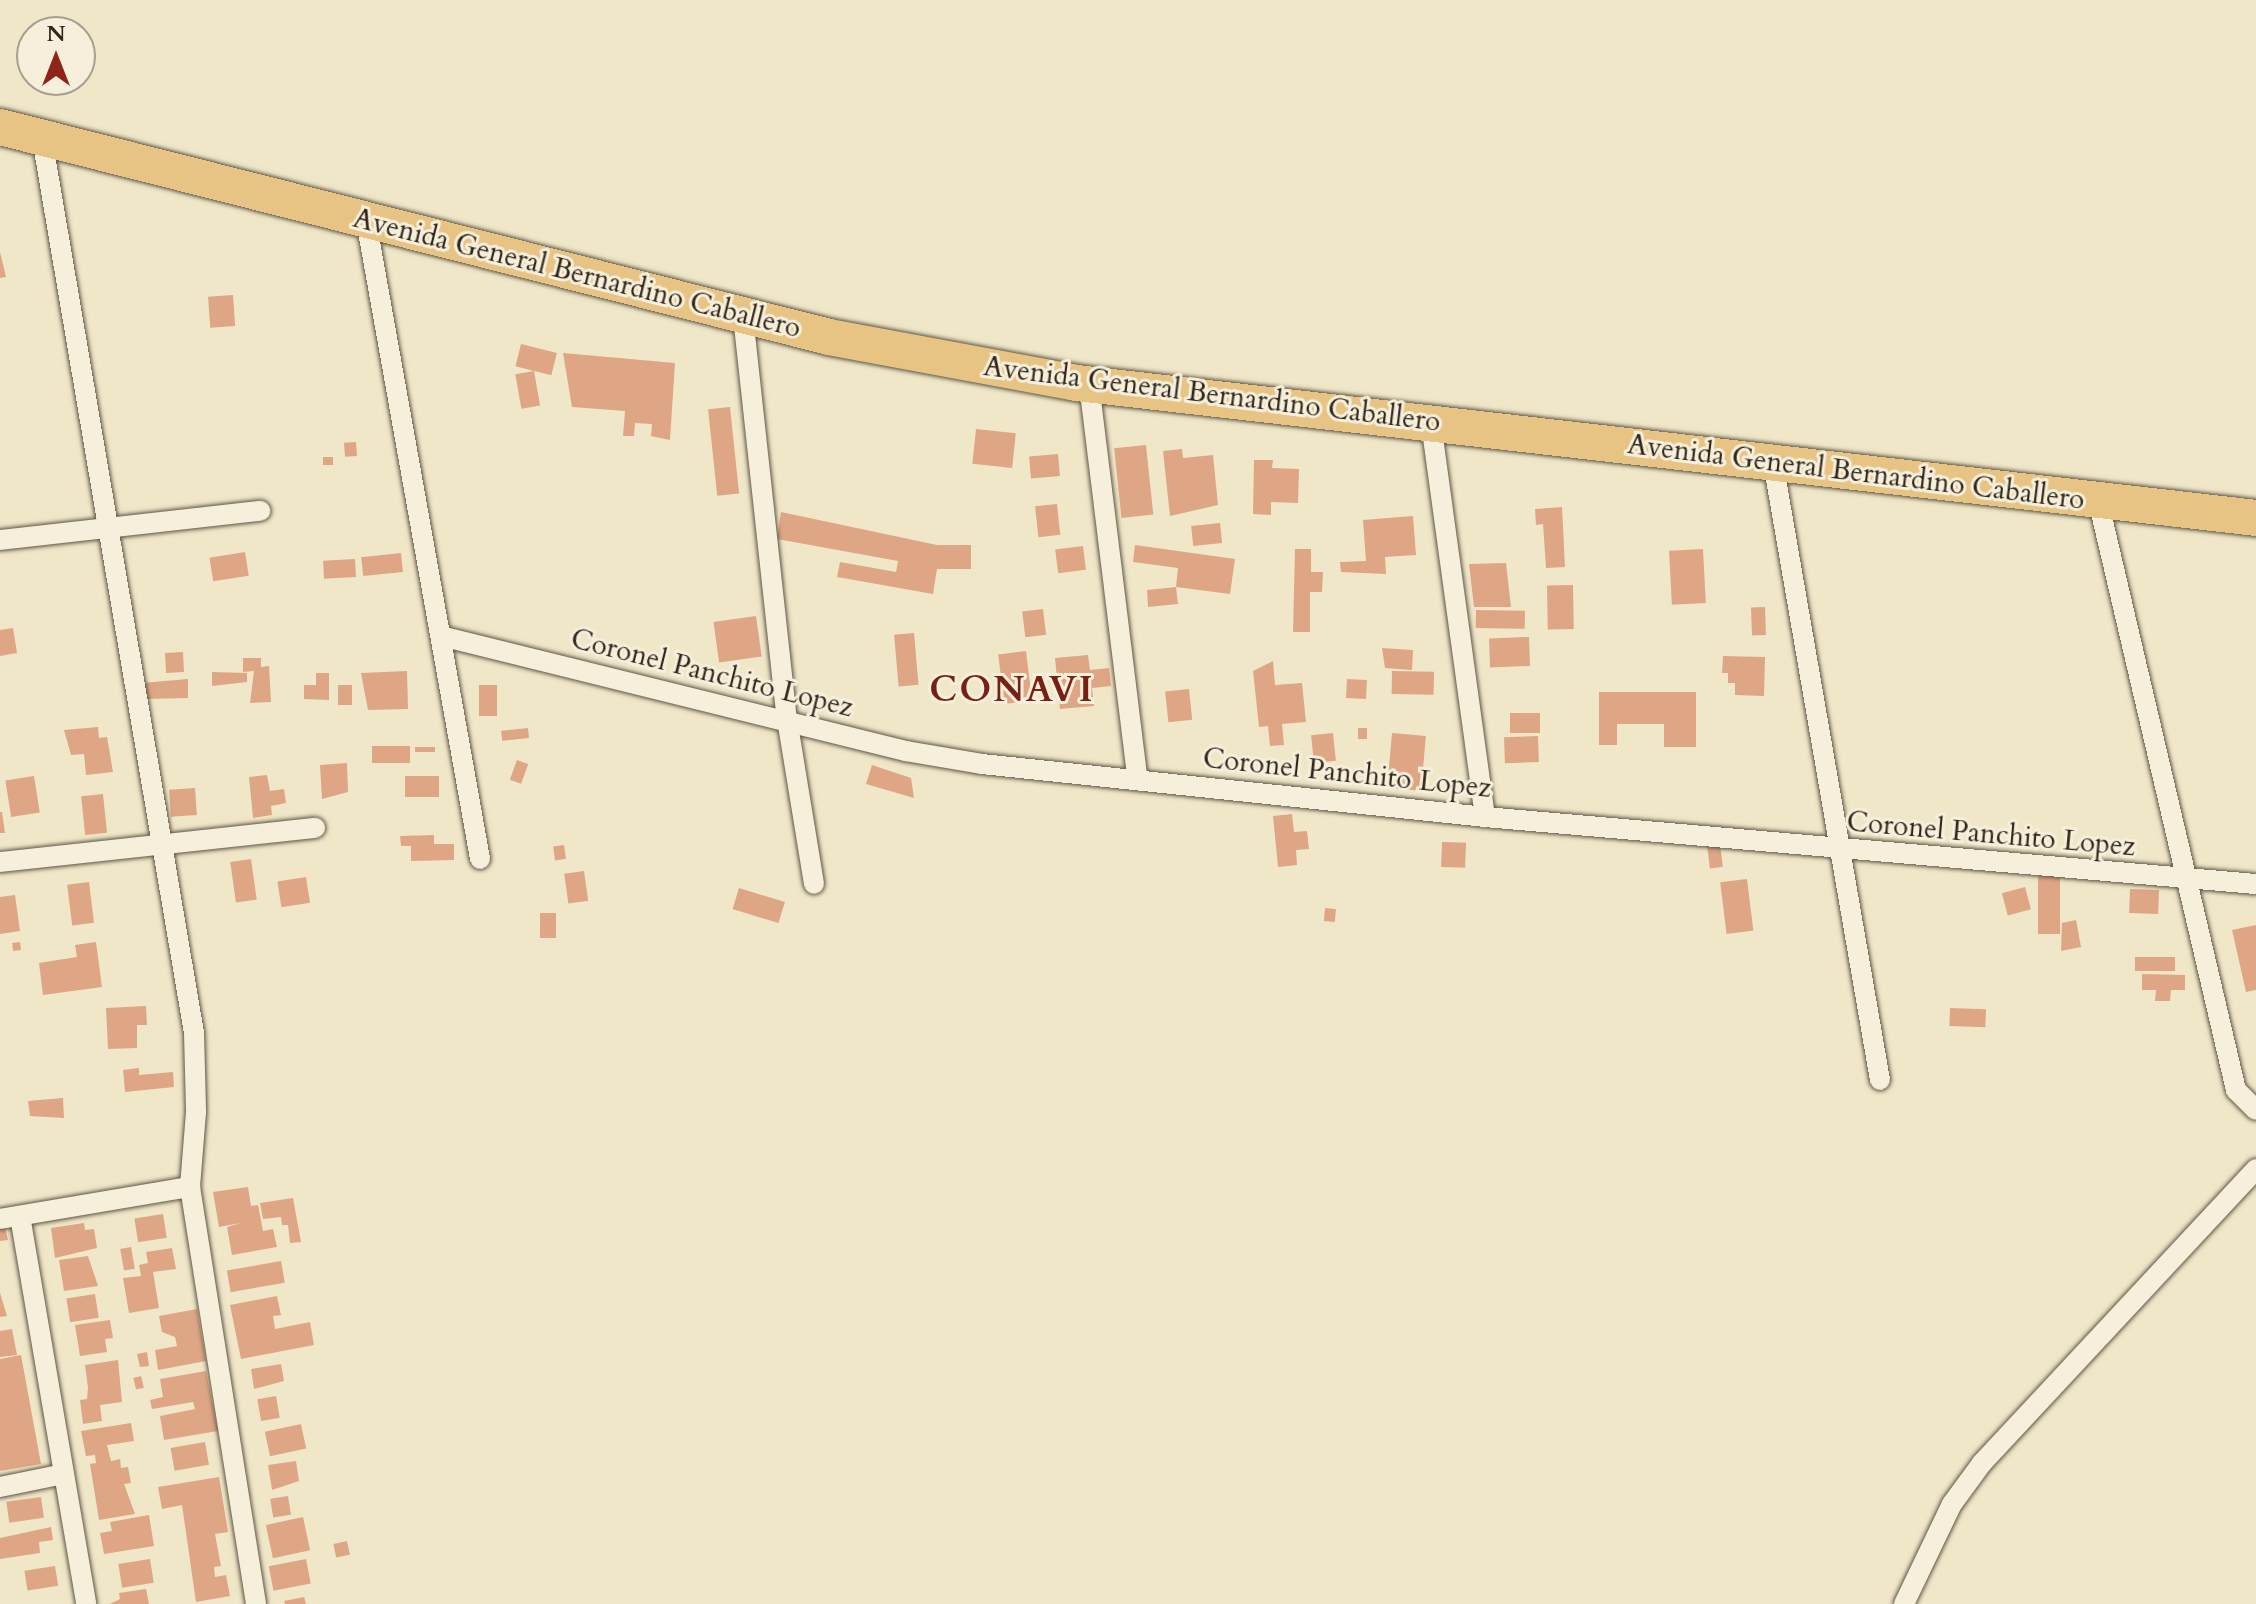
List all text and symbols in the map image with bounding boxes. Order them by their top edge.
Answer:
north arrow [16,16,96,96]
text: N [46,19,66,49]
street label: Avenida General Bernardino Caballero [350,201,804,345]
street label: Avenida General Bernardino Caballero [982,349,1442,439]
street label: Avenida General Bernardino Caballero [1626,427,2086,517]
street label: Coronel Panchito Lopez [568,622,856,724]
district label: CONAVI [929,668,1095,712]
street label: Coronel Panchito Lopez [1201,741,1493,805]
street label: Coronel Panchito Lopez [1845,805,2137,863]

